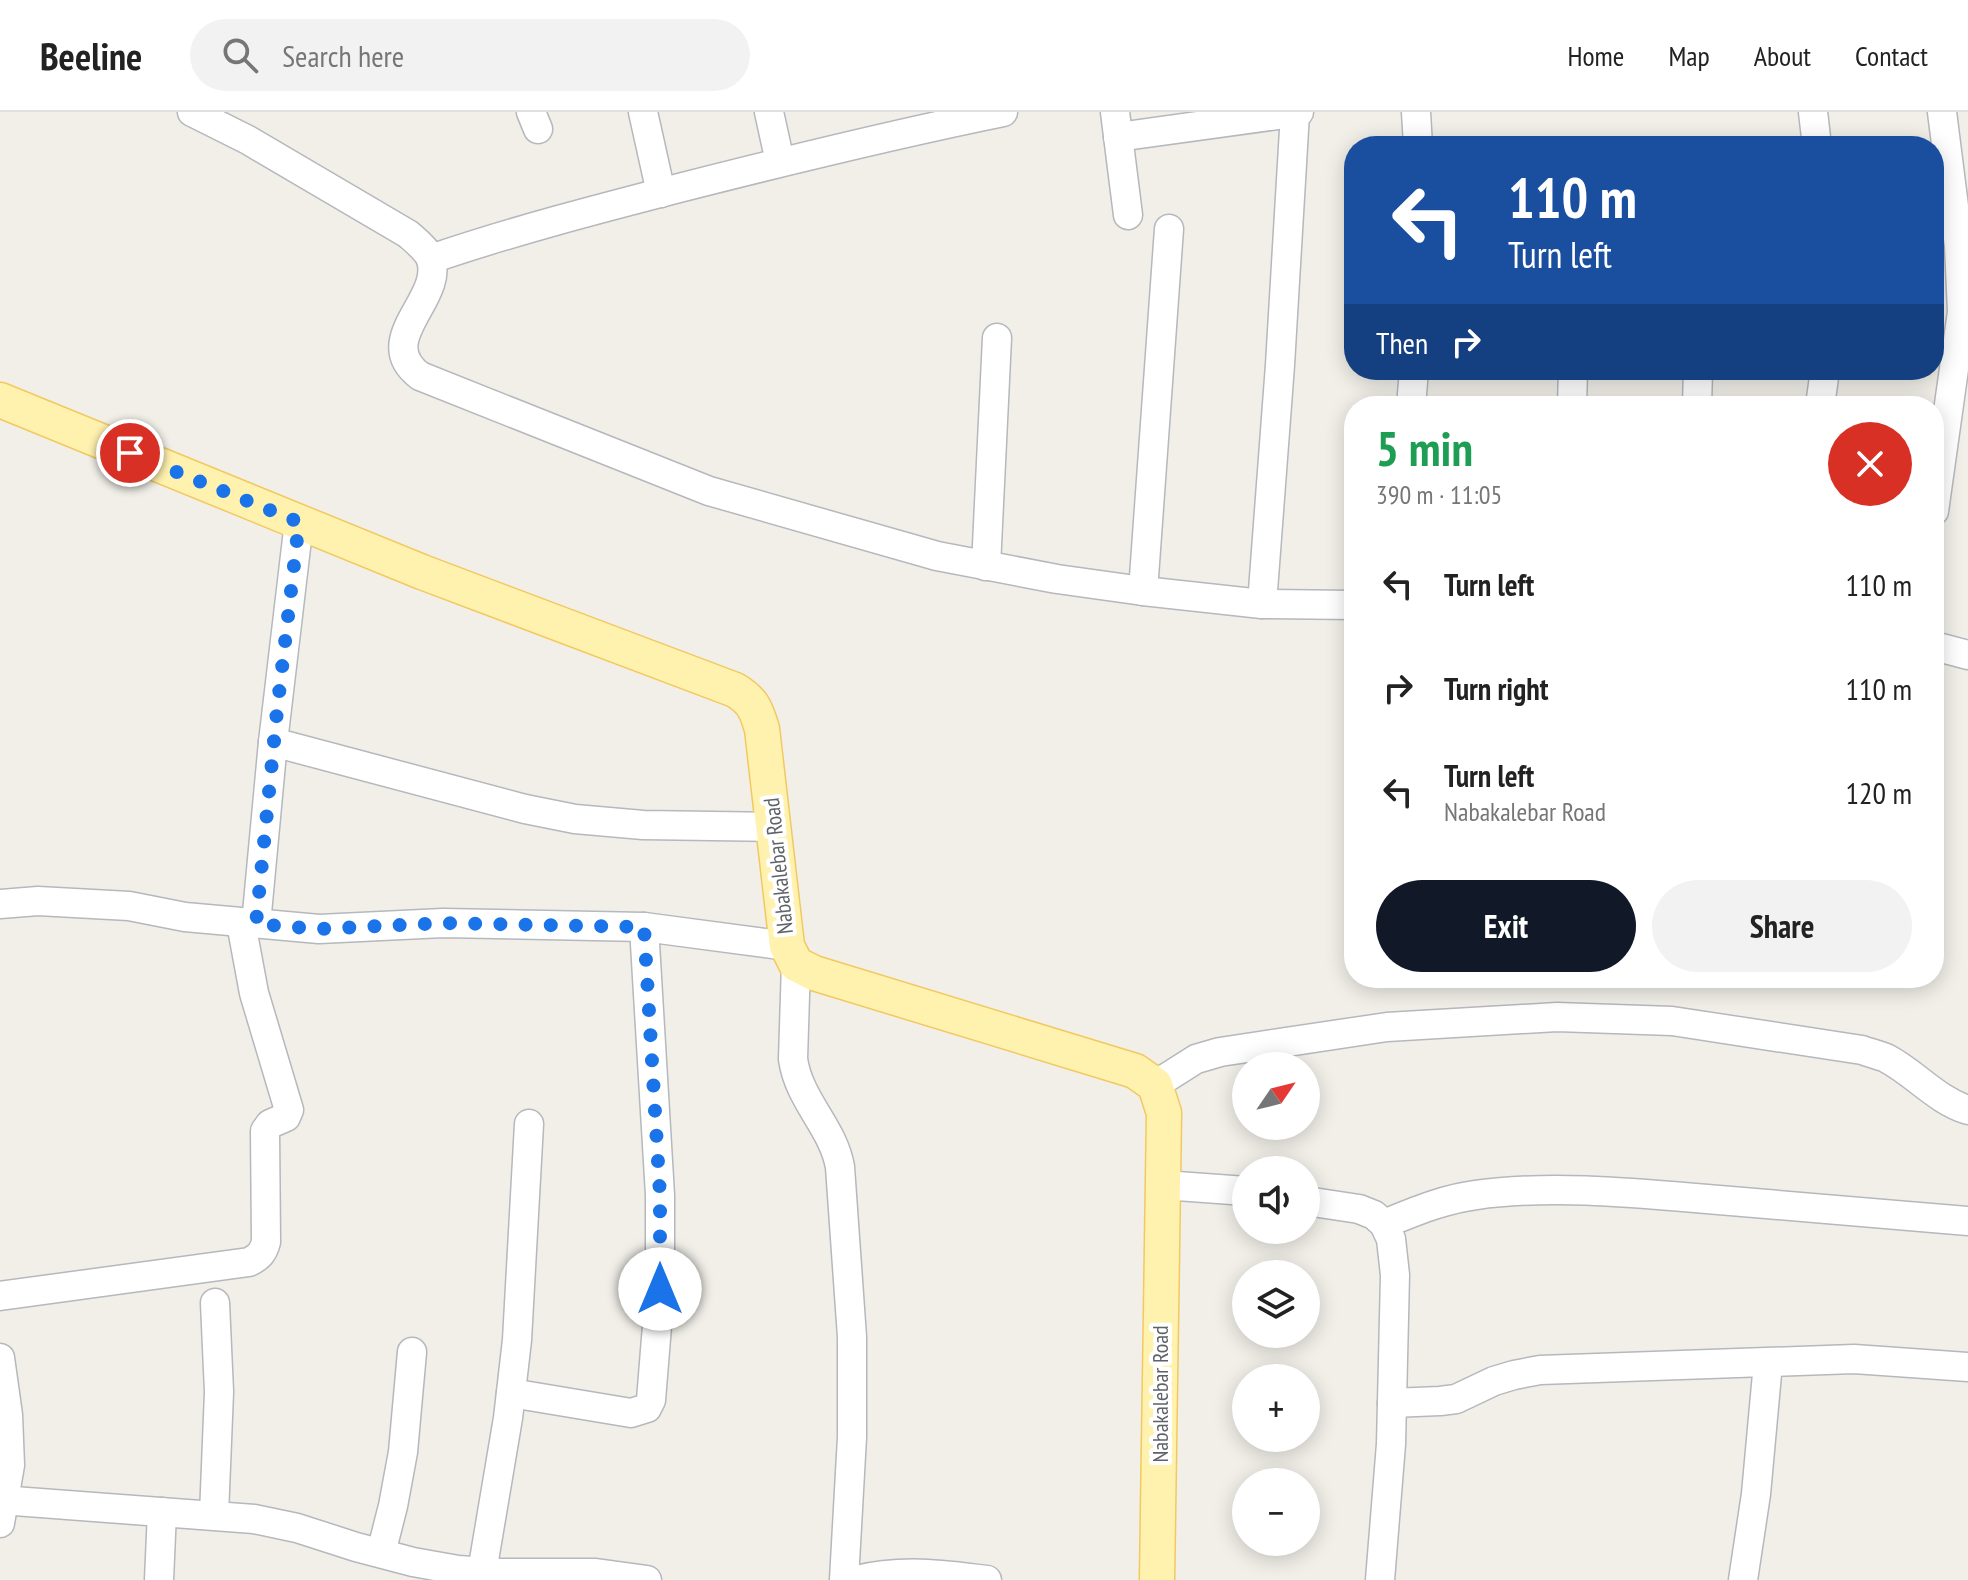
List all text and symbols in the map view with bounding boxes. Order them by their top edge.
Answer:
search box [190,19,750,91]
text: Beeline [40,31,142,80]
icon: search [218,33,262,77]
text: Search here [282,36,404,75]
text: Home [1568,37,1624,74]
text: Map [1668,37,1710,74]
text: About [1754,37,1811,74]
text: Contact [1855,37,1928,74]
text: 110 m [1508,161,1637,233]
icon: left [1376,168,1480,272]
text: Turn left [1508,231,1612,278]
icon: right [1444,320,1488,364]
text: Then [1376,323,1428,362]
text: 5 min [1376,417,1473,479]
pin [96,419,164,487]
button: close [1828,422,1912,506]
icon: arrive [108,431,152,475]
text: 390 m · 11:05 [1376,478,1502,511]
icon: left [1376,562,1420,606]
text: Turn left [1444,565,1534,604]
text: 110 m [1846,565,1912,604]
icon: right [1376,666,1420,710]
text: Turn right [1444,669,1548,708]
text: 110 m [1846,669,1912,708]
text: Turn left [1444,756,1534,795]
icon: left [1376,770,1420,814]
text: 120 m [1846,773,1912,812]
text: Nabakalebar Road [1444,795,1606,828]
street label: Nabakalebar Road [757,796,799,936]
button: Exit [1376,880,1636,972]
button: Share [1652,880,1912,972]
north arrow [1232,1052,1320,1140]
map controls [1232,1052,1320,1556]
button: sound [1232,1156,1320,1244]
position arrow [618,1247,702,1331]
button: layers [1232,1260,1320,1348]
street label: Nabakalebar Road [1146,1325,1174,1463]
button: + [1232,1364,1320,1452]
button: − [1232,1468,1320,1556]

